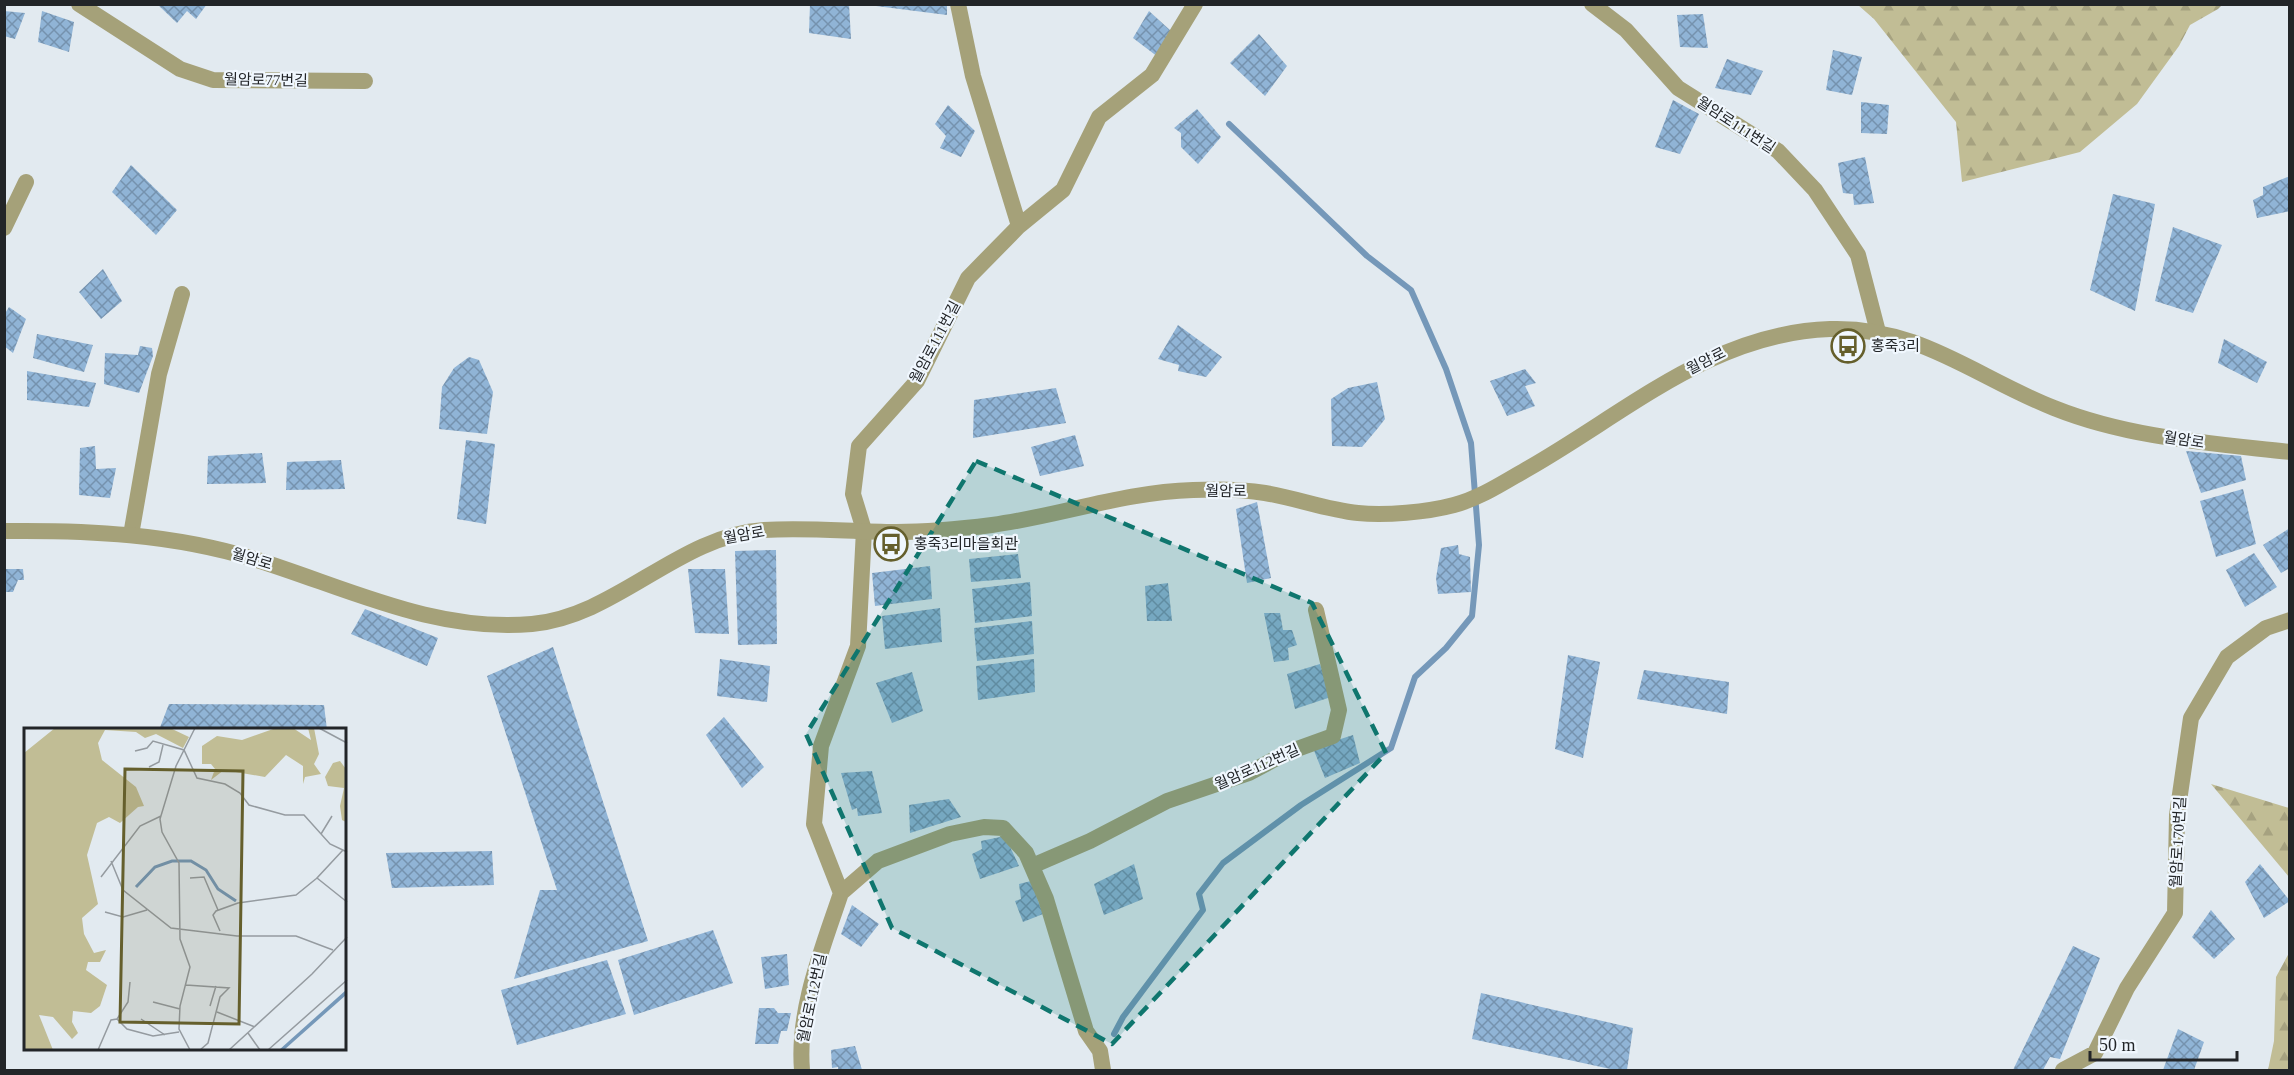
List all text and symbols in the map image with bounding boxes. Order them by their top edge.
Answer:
street label: 월암로77번길 [224,71,308,89]
street label: 월암로111번길 [1694,94,1778,156]
street label: 월암로111번길 [907,298,963,386]
bus stop icon: 홍죽3리 [1830,328,1866,364]
place label: 홍죽3리 [1871,338,1920,354]
street label: 월암로 [1684,344,1728,378]
street label: 월암로 [2162,429,2206,451]
street label: 월암로 [1205,483,1247,499]
street label: 월암로 [722,524,766,546]
bus stop icon: 홍죽3리마을회관 [873,526,909,562]
place label: 홍죽3리마을회관 [914,536,1018,552]
street label: 월암로 [230,545,274,573]
inset map [24,728,346,1051]
street label: 월암로112번길 [1212,741,1302,793]
street label: 월암로170번길 [2168,796,2188,888]
street label: 월암로112번길 [795,952,829,1044]
scale bar [2090,1024,2237,1062]
text: 50 m [2099,1035,2136,1055]

